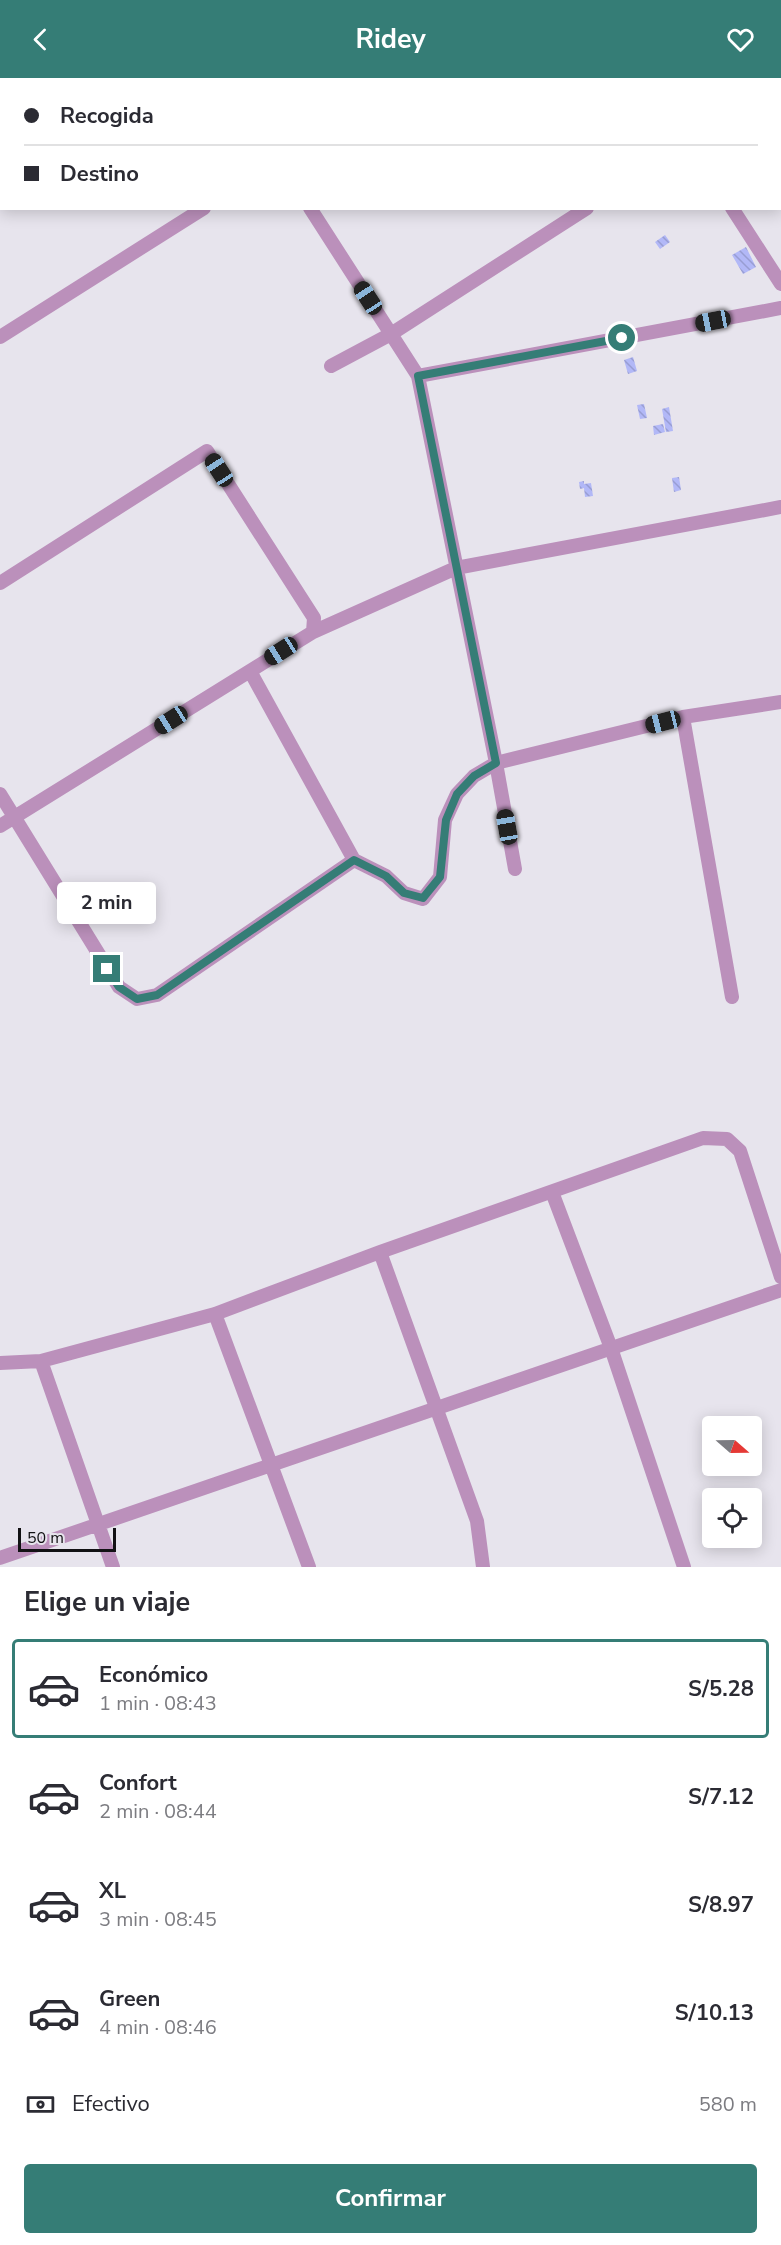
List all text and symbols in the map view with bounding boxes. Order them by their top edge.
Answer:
text: Ridey [355,21,426,58]
icon: back [24,23,57,56]
icon: heart [724,23,757,56]
text: Recogida [60,101,154,131]
text: Destino [60,159,139,189]
car [351,278,385,318]
car [694,309,732,333]
route start [608,324,635,351]
car [202,450,236,490]
car [261,634,301,668]
car [151,703,191,737]
car [643,709,683,735]
car [495,808,519,846]
callout: 2 min [57,882,156,924]
text: 2 min [81,889,132,916]
route end [93,955,120,982]
north arrow [702,1416,762,1476]
map controls [702,1416,762,1548]
button: locate [702,1488,762,1548]
scale bar [18,1525,116,1552]
text: 50 m [27,1527,64,1549]
text: Elige un viaje [24,1584,190,1621]
text: Económico [99,1660,208,1690]
icon: car [27,1662,81,1716]
text: S/5.28 [688,1674,754,1704]
text: 1 min · 08:43 [99,1690,217,1717]
text: Confort [99,1768,177,1798]
icon: car [27,1770,81,1824]
text: S/7.12 [688,1782,754,1812]
text: 2 min · 08:44 [99,1798,217,1825]
text: XL [99,1876,126,1906]
icon: car [27,1878,81,1932]
text: S/8.97 [688,1890,754,1920]
text: 3 min · 08:45 [99,1906,217,1933]
text: Green [99,1984,160,2014]
icon: car [27,1986,81,2040]
text: S/10.13 [675,1998,754,2028]
text: 4 min · 08:46 [99,2014,217,2041]
icon: cash [24,2088,57,2121]
text: Efectivo [72,2089,150,2119]
text: 580 m [699,2091,757,2118]
button: Confirmar [24,2164,757,2233]

